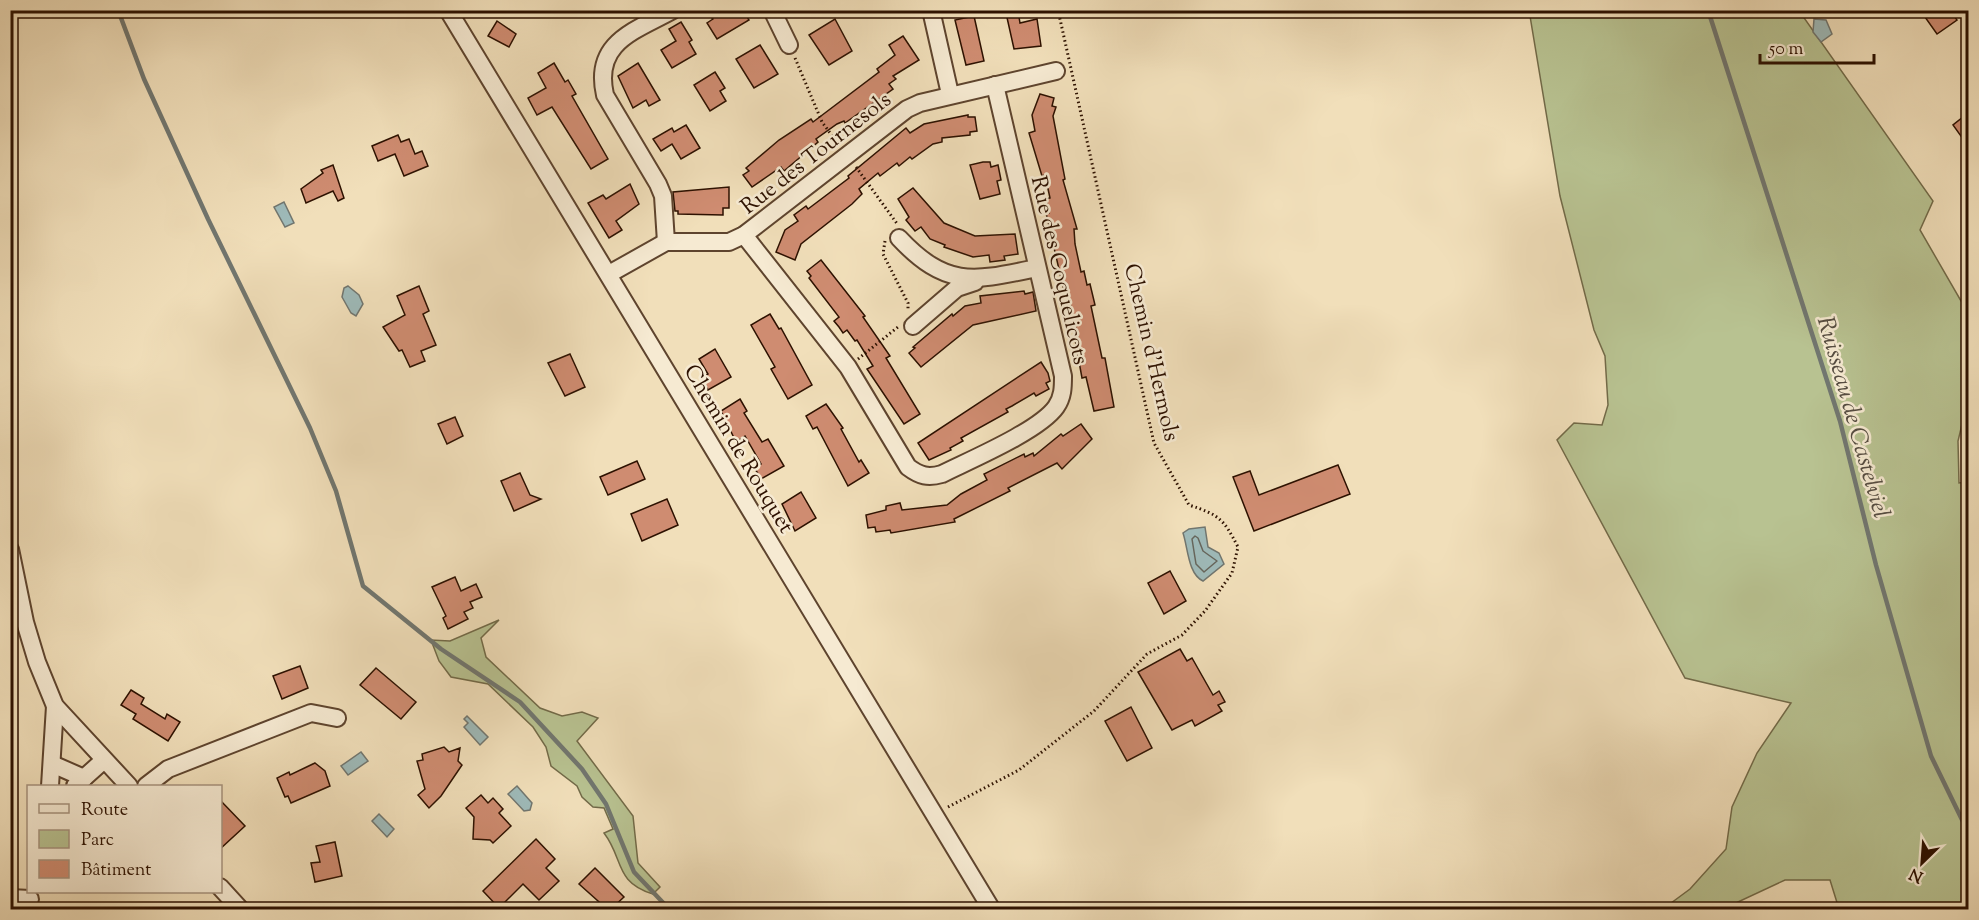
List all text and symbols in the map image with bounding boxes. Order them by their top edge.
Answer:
scale bar [1760,27,1874,65]
text: 50 m [1768,37,1804,63]
street label: Rue des Tournesols [735,85,899,223]
street label: Rue des Coquelicots [1021,173,1095,368]
street label: Chemin d'Hermols [1114,261,1186,445]
water label: Ruisseau de Castelviel [1807,313,1897,522]
street label: Chemin de Rouquet [674,359,801,541]
legend [27,785,222,893]
text: Route [81,798,128,824]
text: Parc [81,828,114,854]
north arrow [1892,833,1952,893]
text: Bâtiment [81,858,151,884]
text: N [1906,861,1927,887]

